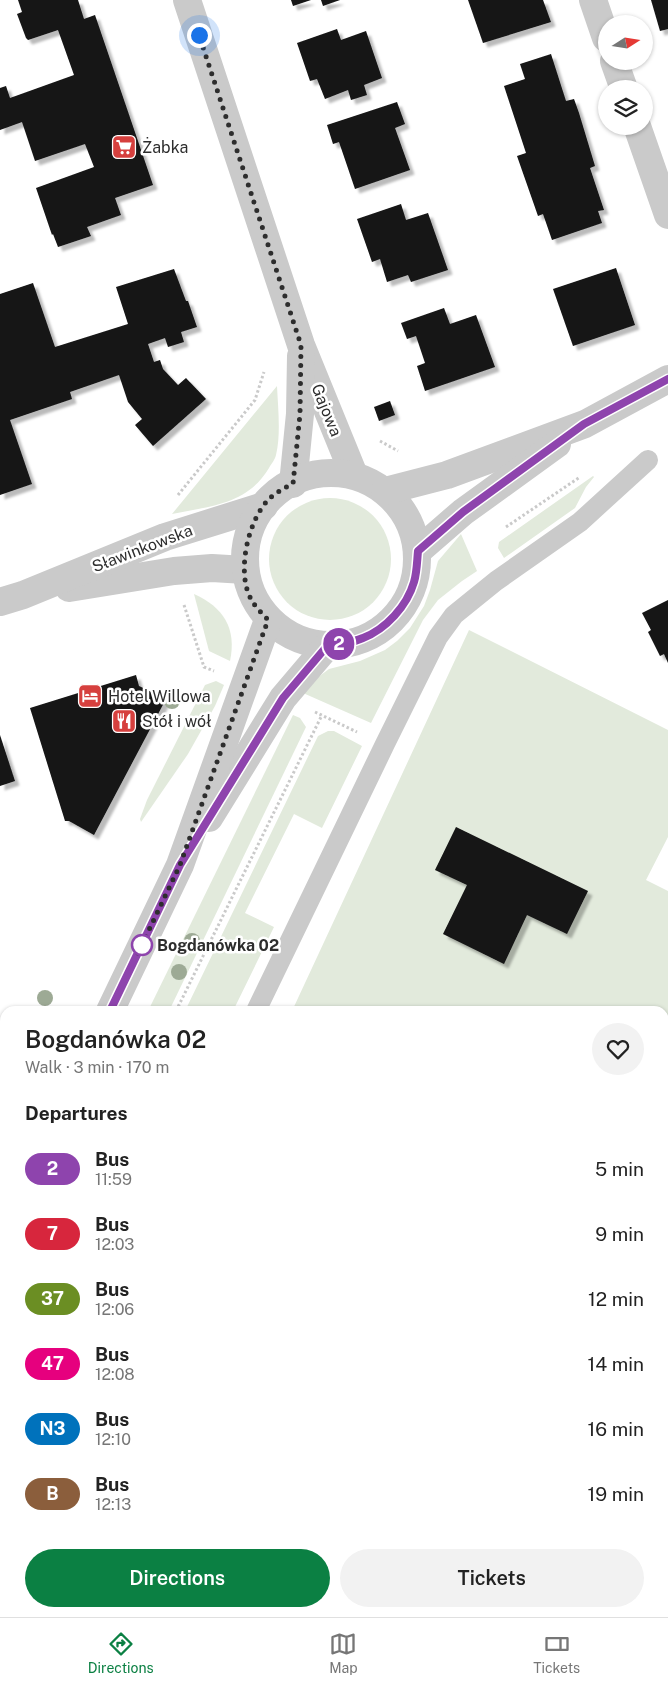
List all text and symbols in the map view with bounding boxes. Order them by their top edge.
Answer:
north arrow [598,15,652,70]
map controls [598,15,653,135]
your location [187,23,212,48]
button: layers [598,80,653,135]
supermarket icon: Żabka [111,134,137,160]
place label: Żabka [142,137,188,157]
street label: Gajowa [307,381,346,439]
street label: Sławinkowska [89,521,195,576]
line badge: 2 [323,628,355,660]
text: 2 [333,633,345,654]
hotel icon: Hotel Willowa [77,683,103,709]
place label: Hotel Willowa [108,687,211,706]
restaurant icon: Stół i wół [111,708,137,734]
place label: Stół i wół [142,712,212,731]
marker: Bogdanówka 02 [131,934,153,956]
place label: Bogdanówka 02 [157,936,279,955]
button: heart [592,1023,644,1075]
text: Bogdanówka 02 [25,1025,206,1053]
text: Walk · 3 min · 170 m [25,1058,169,1077]
text: Departures [25,1102,128,1124]
text: Bus [95,1148,129,1170]
text: 2 [47,1158,58,1179]
text: 5 min [595,1158,644,1180]
text: 11:59 [95,1170,132,1189]
text: Bus [95,1213,129,1235]
text: 7 [47,1223,58,1244]
text: 9 min [595,1223,644,1245]
text: 12:03 [95,1235,134,1254]
text: Bus [95,1278,129,1300]
text: 37 [41,1288,64,1309]
text: 12 min [588,1288,644,1310]
text: 12:06 [95,1300,134,1319]
text: Bus [95,1343,129,1365]
text: 47 [41,1353,64,1374]
text: 14 min [587,1353,644,1375]
text: 12:08 [95,1365,135,1384]
text: Bus [95,1408,129,1430]
text: N3 [39,1418,66,1439]
text: 16 min [588,1418,644,1440]
text: 12:10 [95,1430,131,1449]
text: Bus [95,1473,129,1495]
text: B [46,1483,59,1504]
text: 19 min [588,1483,644,1505]
text: 12:13 [95,1495,131,1514]
button: Directions [25,1549,330,1607]
button: Tickets [340,1549,644,1607]
tab: Directions [88,1630,154,1676]
tab: Map [329,1630,358,1676]
tab: Tickets [533,1630,580,1676]

